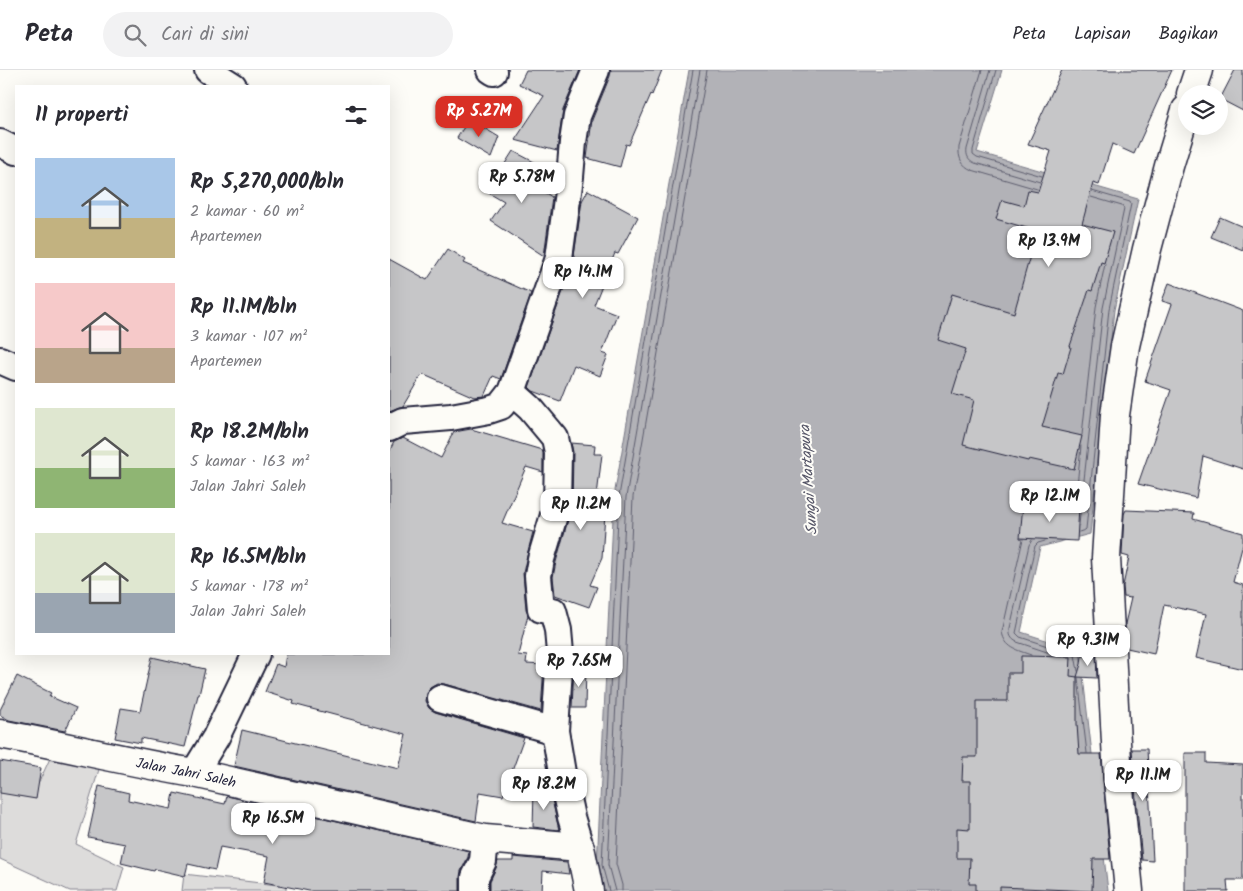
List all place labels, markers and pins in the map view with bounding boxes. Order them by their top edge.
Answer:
pin: Rp 5.27M [427,96,531,138]
pin: Rp 5.78M [470,162,574,204]
pin: Rp 13.9M [997,226,1101,268]
pin: Rp 14.1M [531,256,635,299]
pin: Rp 12.1M [998,480,1102,523]
pin: Rp 11.2M [529,488,633,531]
pin: Rp 9.31M [1036,624,1140,667]
pin: Rp 7.65M [527,646,631,688]
pin: Rp 11.1M [1091,760,1195,802]
pin: Rp 18.2M [492,768,596,811]
pin: Rp 16.5M [221,802,325,845]

